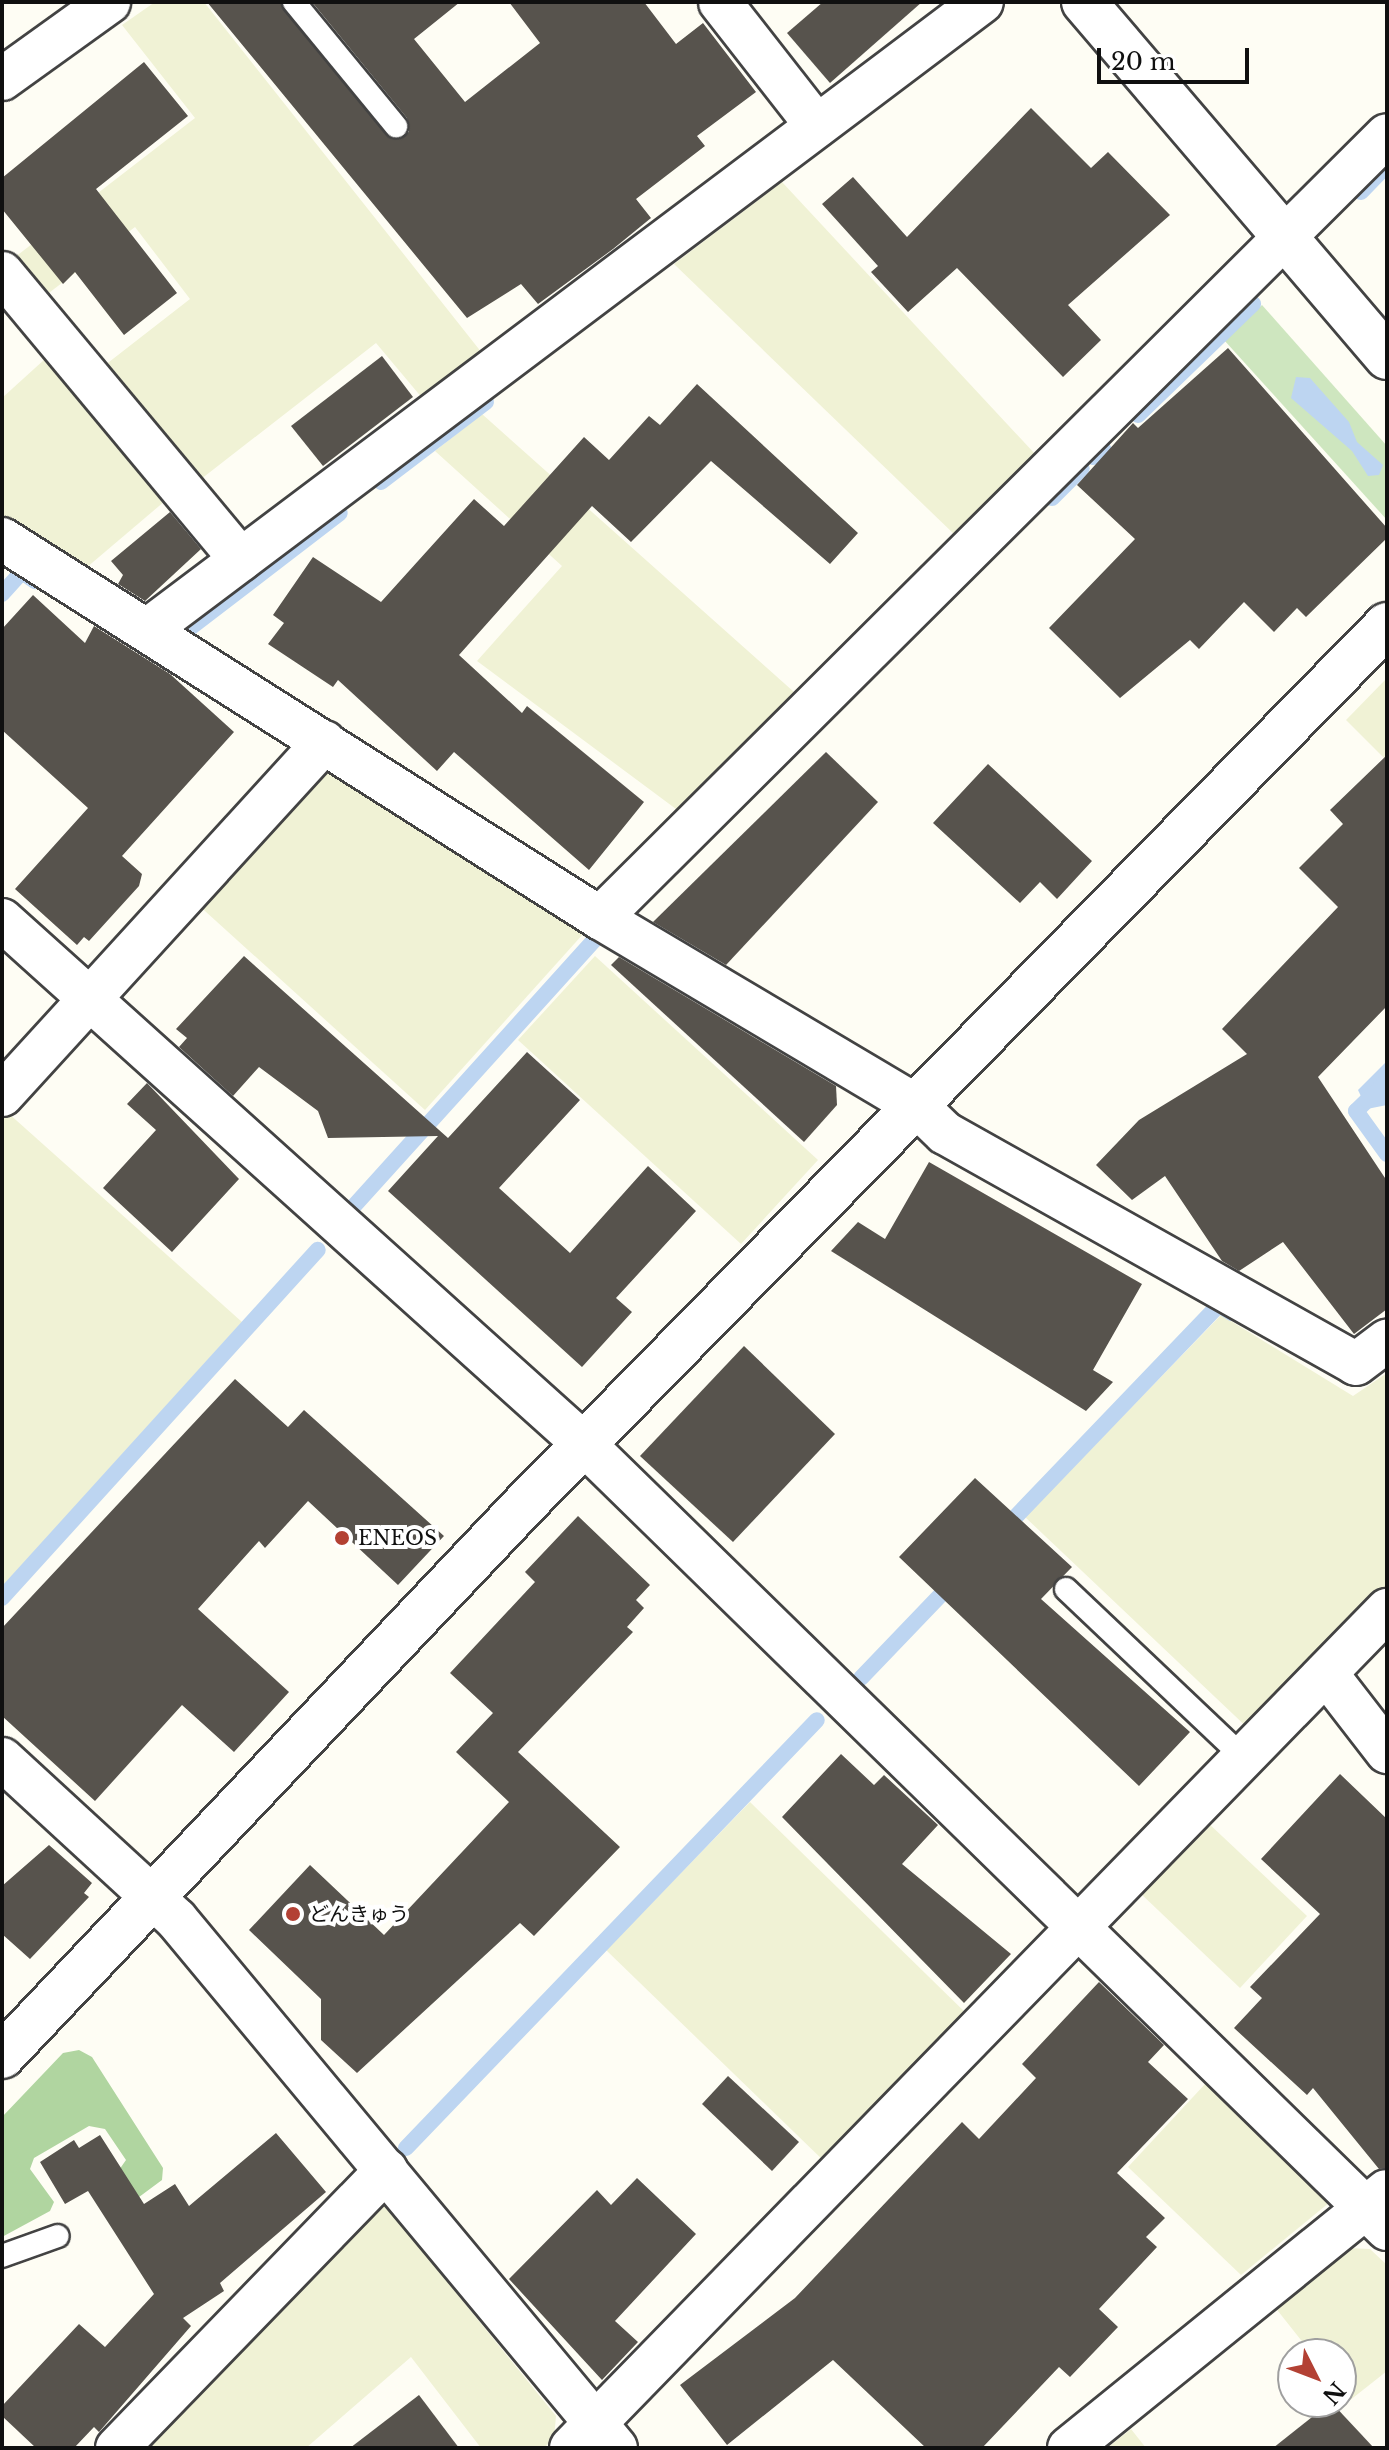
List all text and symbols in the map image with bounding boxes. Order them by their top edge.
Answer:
scale bar [1101,32,1253,82]
text: 20 m [1111,47,1176,76]
place label: ENEOS [358,1526,437,1550]
marker: ENEOS [333,1529,351,1547]
place label: どんきゅう [309,1902,409,1926]
marker: どんきゅう [284,1905,302,1923]
north arrow [1277,2338,1357,2418]
text: N [1317,2376,1351,2410]

